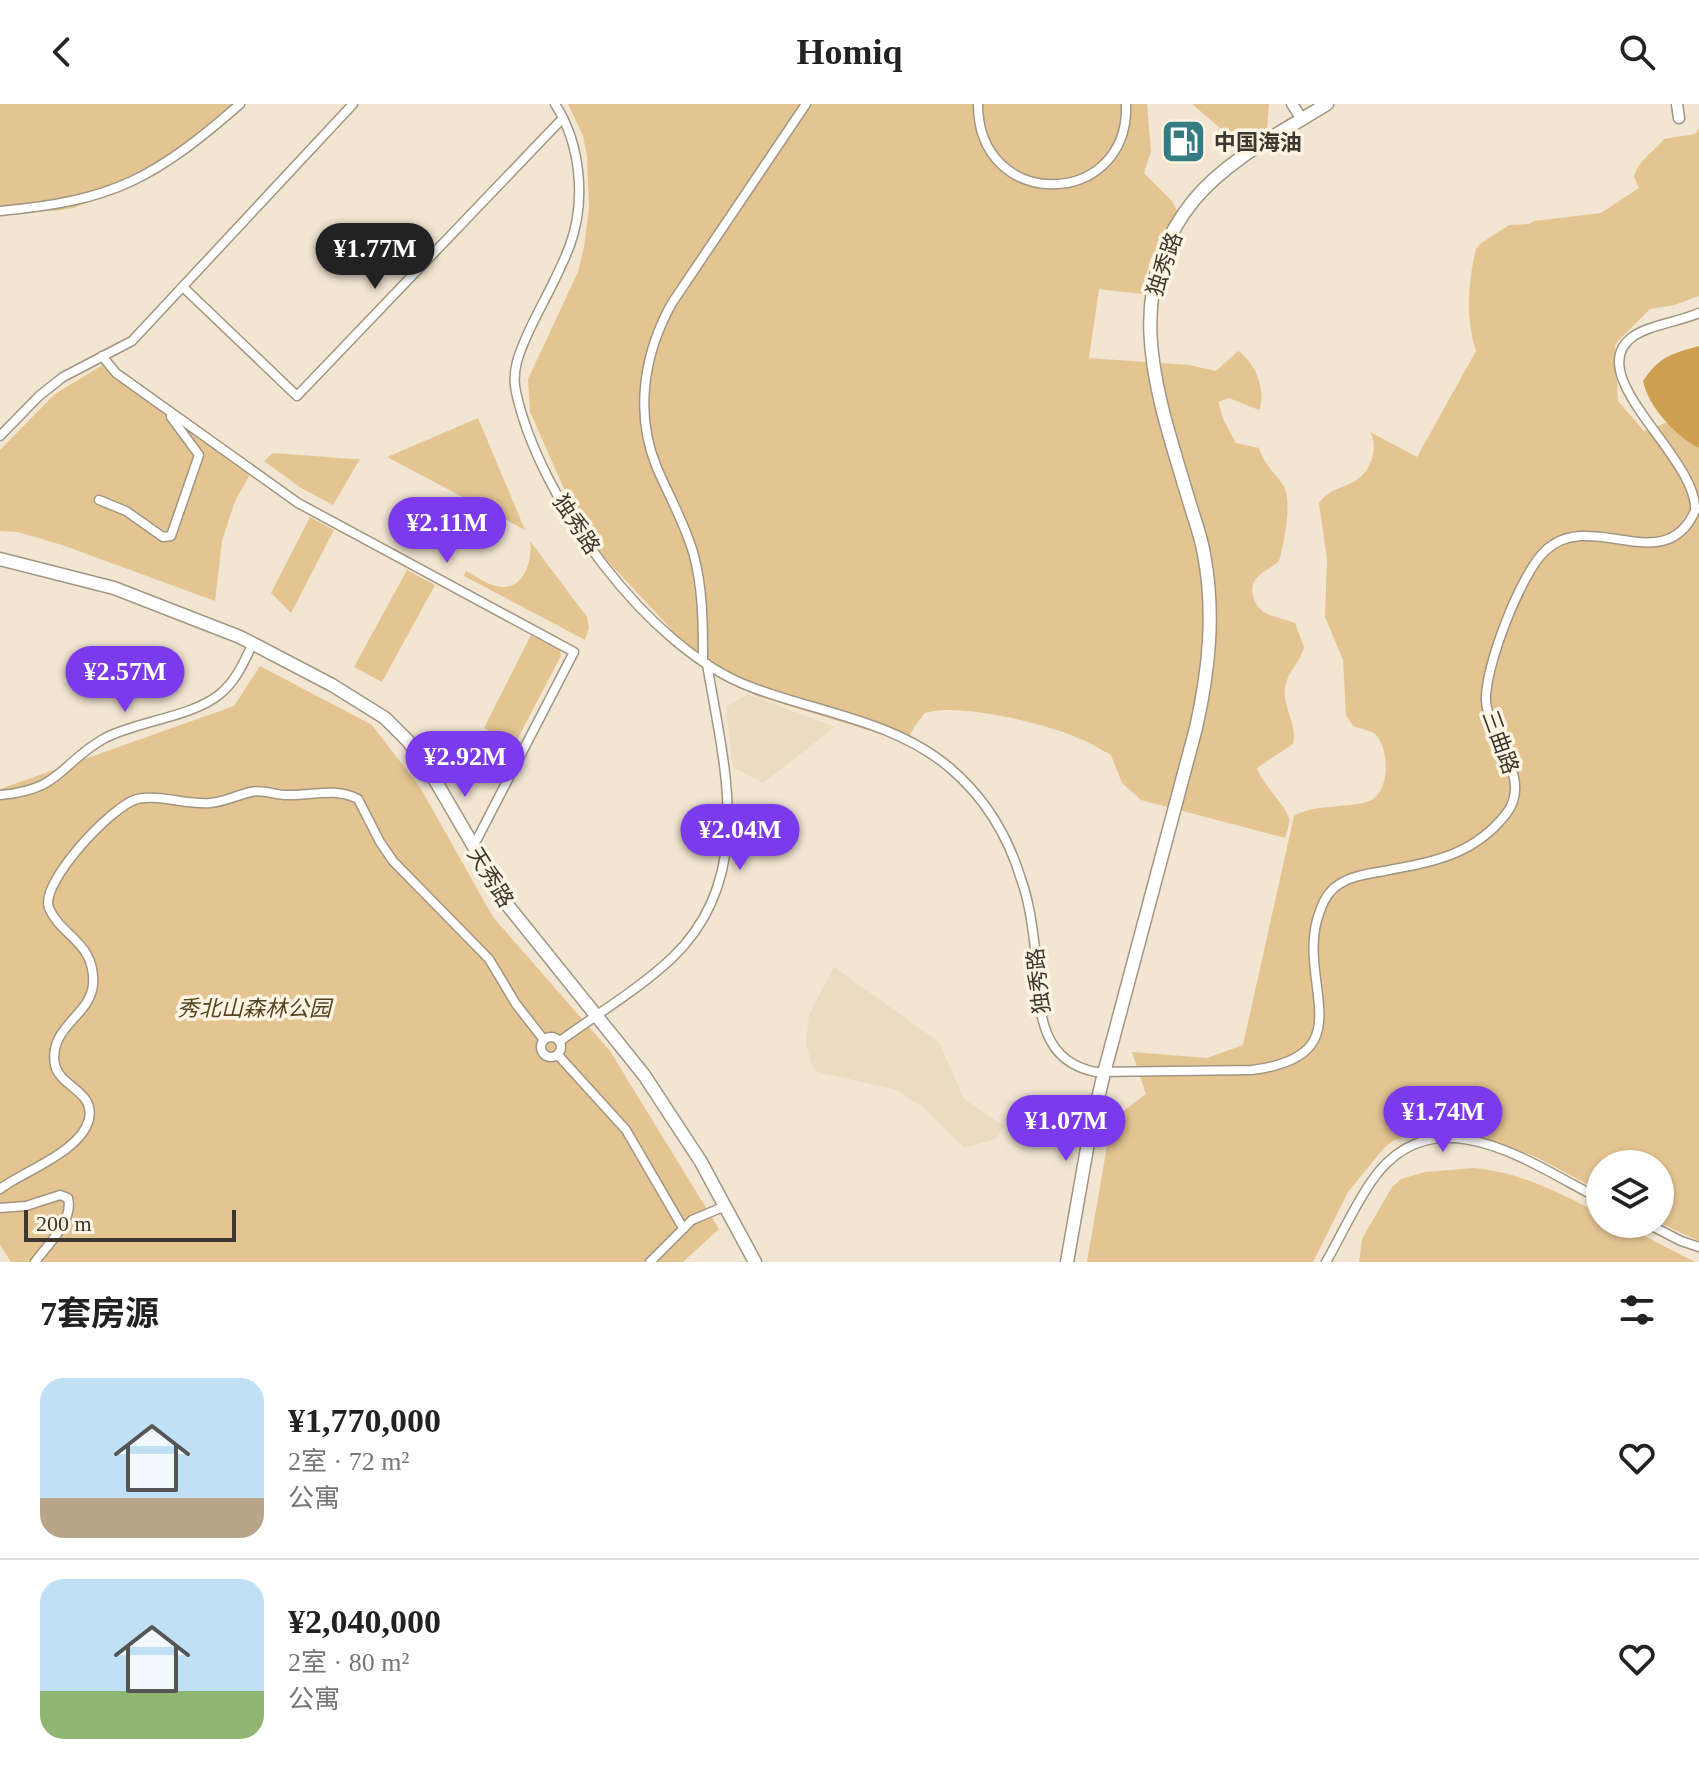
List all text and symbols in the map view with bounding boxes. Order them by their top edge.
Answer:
icon: back [40,30,84,74]
icon: search [1615,30,1659,74]
text: Homiq [796,32,903,72]
fuel station icon: 中国海油 [1159,118,1207,166]
place label: 中国海油 [1214,130,1302,155]
pin: ¥1.77M [310,223,440,291]
street label: 独秀路 [1142,229,1187,299]
text: ¥1.77M [333,234,417,263]
street label: 独秀路 [548,490,605,559]
pin: ¥2.11M [382,497,512,565]
text: ¥2.11M [406,508,488,537]
pin: ¥2.57M [60,646,190,714]
text: ¥2.57M [83,657,167,686]
street label: 三曲路 [1477,707,1524,777]
pin: ¥2.92M [400,731,530,799]
text: ¥2.92M [423,742,507,771]
pin: ¥2.04M [675,804,805,872]
text: ¥2.04M [698,815,782,844]
street label: 天秀路 [462,843,519,912]
street label: 独秀路 [1023,947,1054,1015]
park label: 秀北山森林公园 [177,996,334,1021]
pin: ¥1.74M [1378,1086,1508,1154]
pin: ¥1.07M [1001,1095,1131,1163]
text: ¥1.74M [1401,1097,1485,1126]
text: ¥1.07M [1024,1106,1108,1135]
map controls [1586,1150,1674,1238]
button: layers [1586,1150,1674,1238]
scale bar [24,1206,236,1242]
text: 200 m [36,1211,92,1236]
icon: filters [1615,1288,1659,1332]
text: 7套房源 [40,1295,159,1332]
text: ¥1,770,000 [288,1402,441,1439]
icon: home [104,1410,200,1506]
icon: heart [1615,1436,1659,1480]
text: 2室 · 72 m² [288,1447,409,1476]
text: 公寓 [288,1484,340,1513]
text: ¥2,040,000 [288,1603,441,1640]
icon: home [104,1611,200,1707]
icon: heart [1615,1637,1659,1681]
text: 2室 · 80 m² [288,1648,409,1677]
text: 公寓 [288,1685,340,1714]

